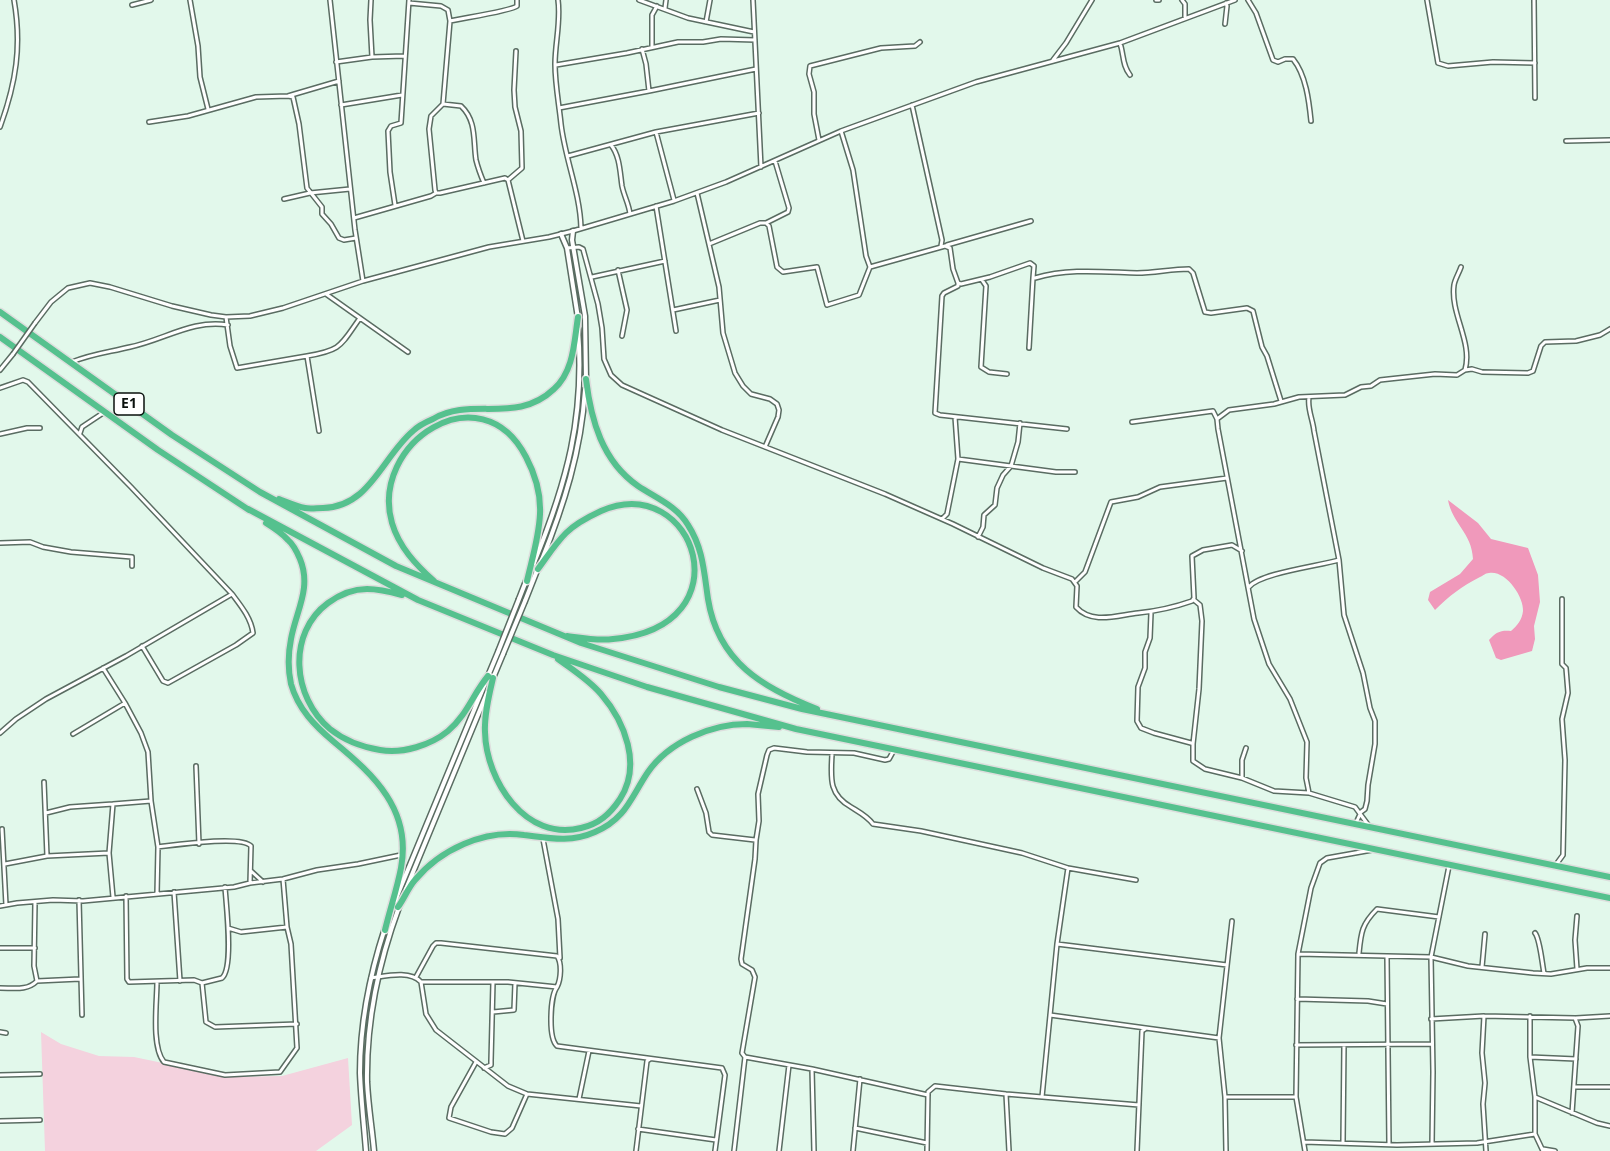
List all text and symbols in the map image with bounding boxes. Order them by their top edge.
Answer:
road number: E1 [114,393,144,415]

